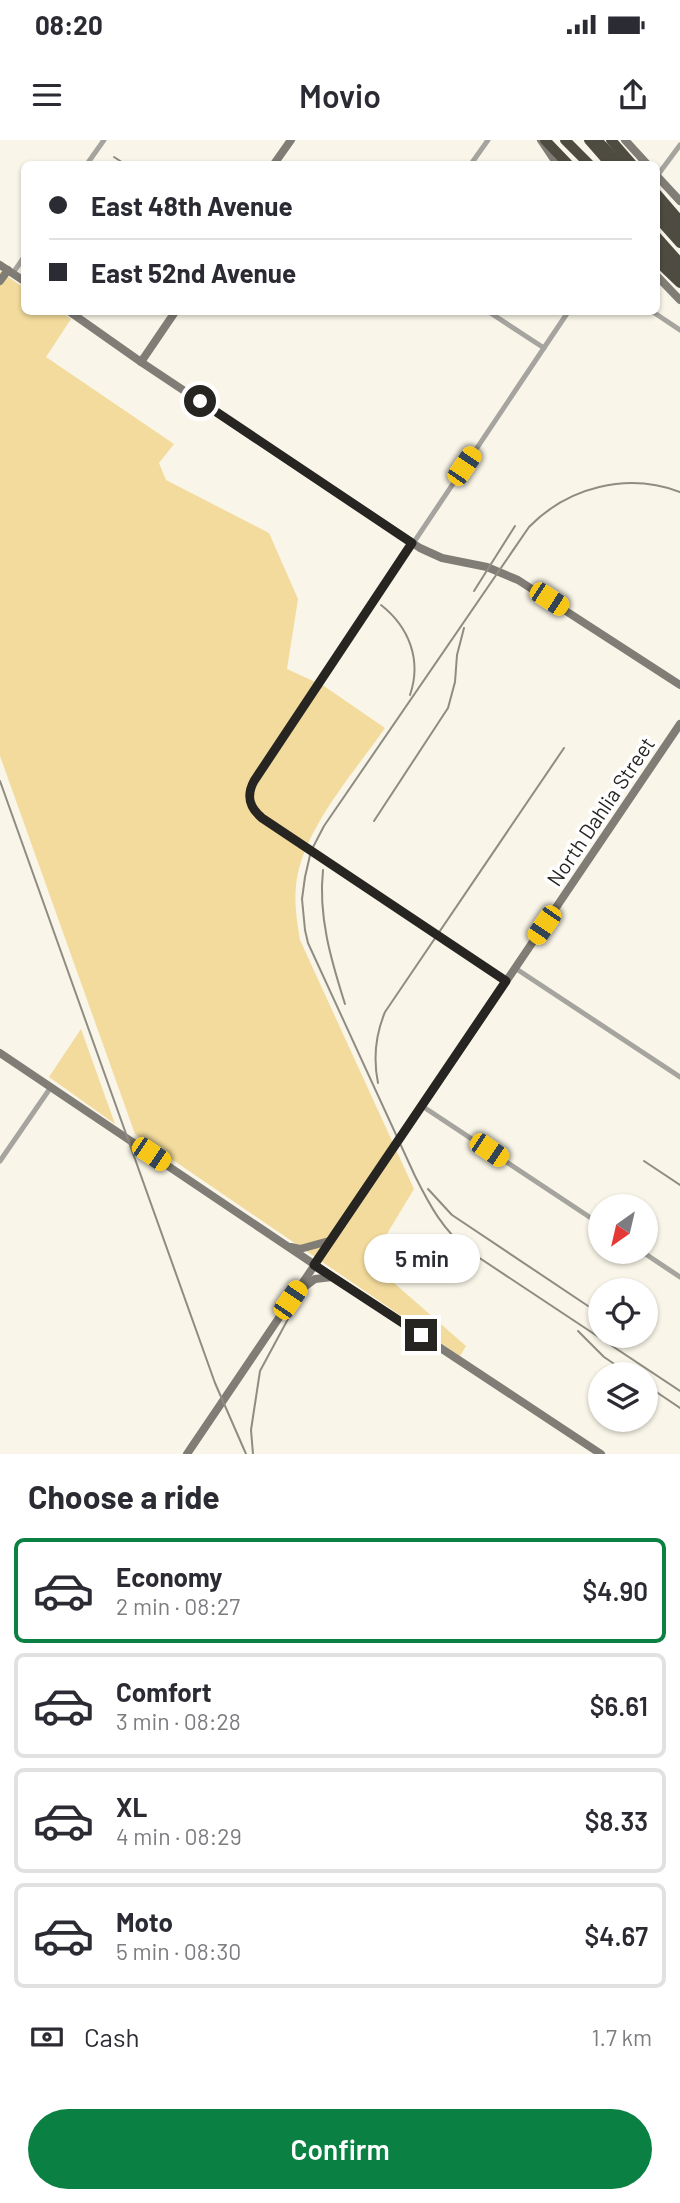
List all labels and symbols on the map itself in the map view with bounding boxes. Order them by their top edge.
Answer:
route start [184,385,216,417]
car [444,443,485,489]
car [526,579,573,619]
street label: North Dahlia Street [541,732,659,890]
car [524,902,565,948]
car [466,1130,513,1170]
car [128,1134,175,1174]
north arrow [588,1194,658,1264]
callout: 5 min [363,1234,479,1282]
car [270,1277,311,1323]
route end [405,1319,437,1351]

